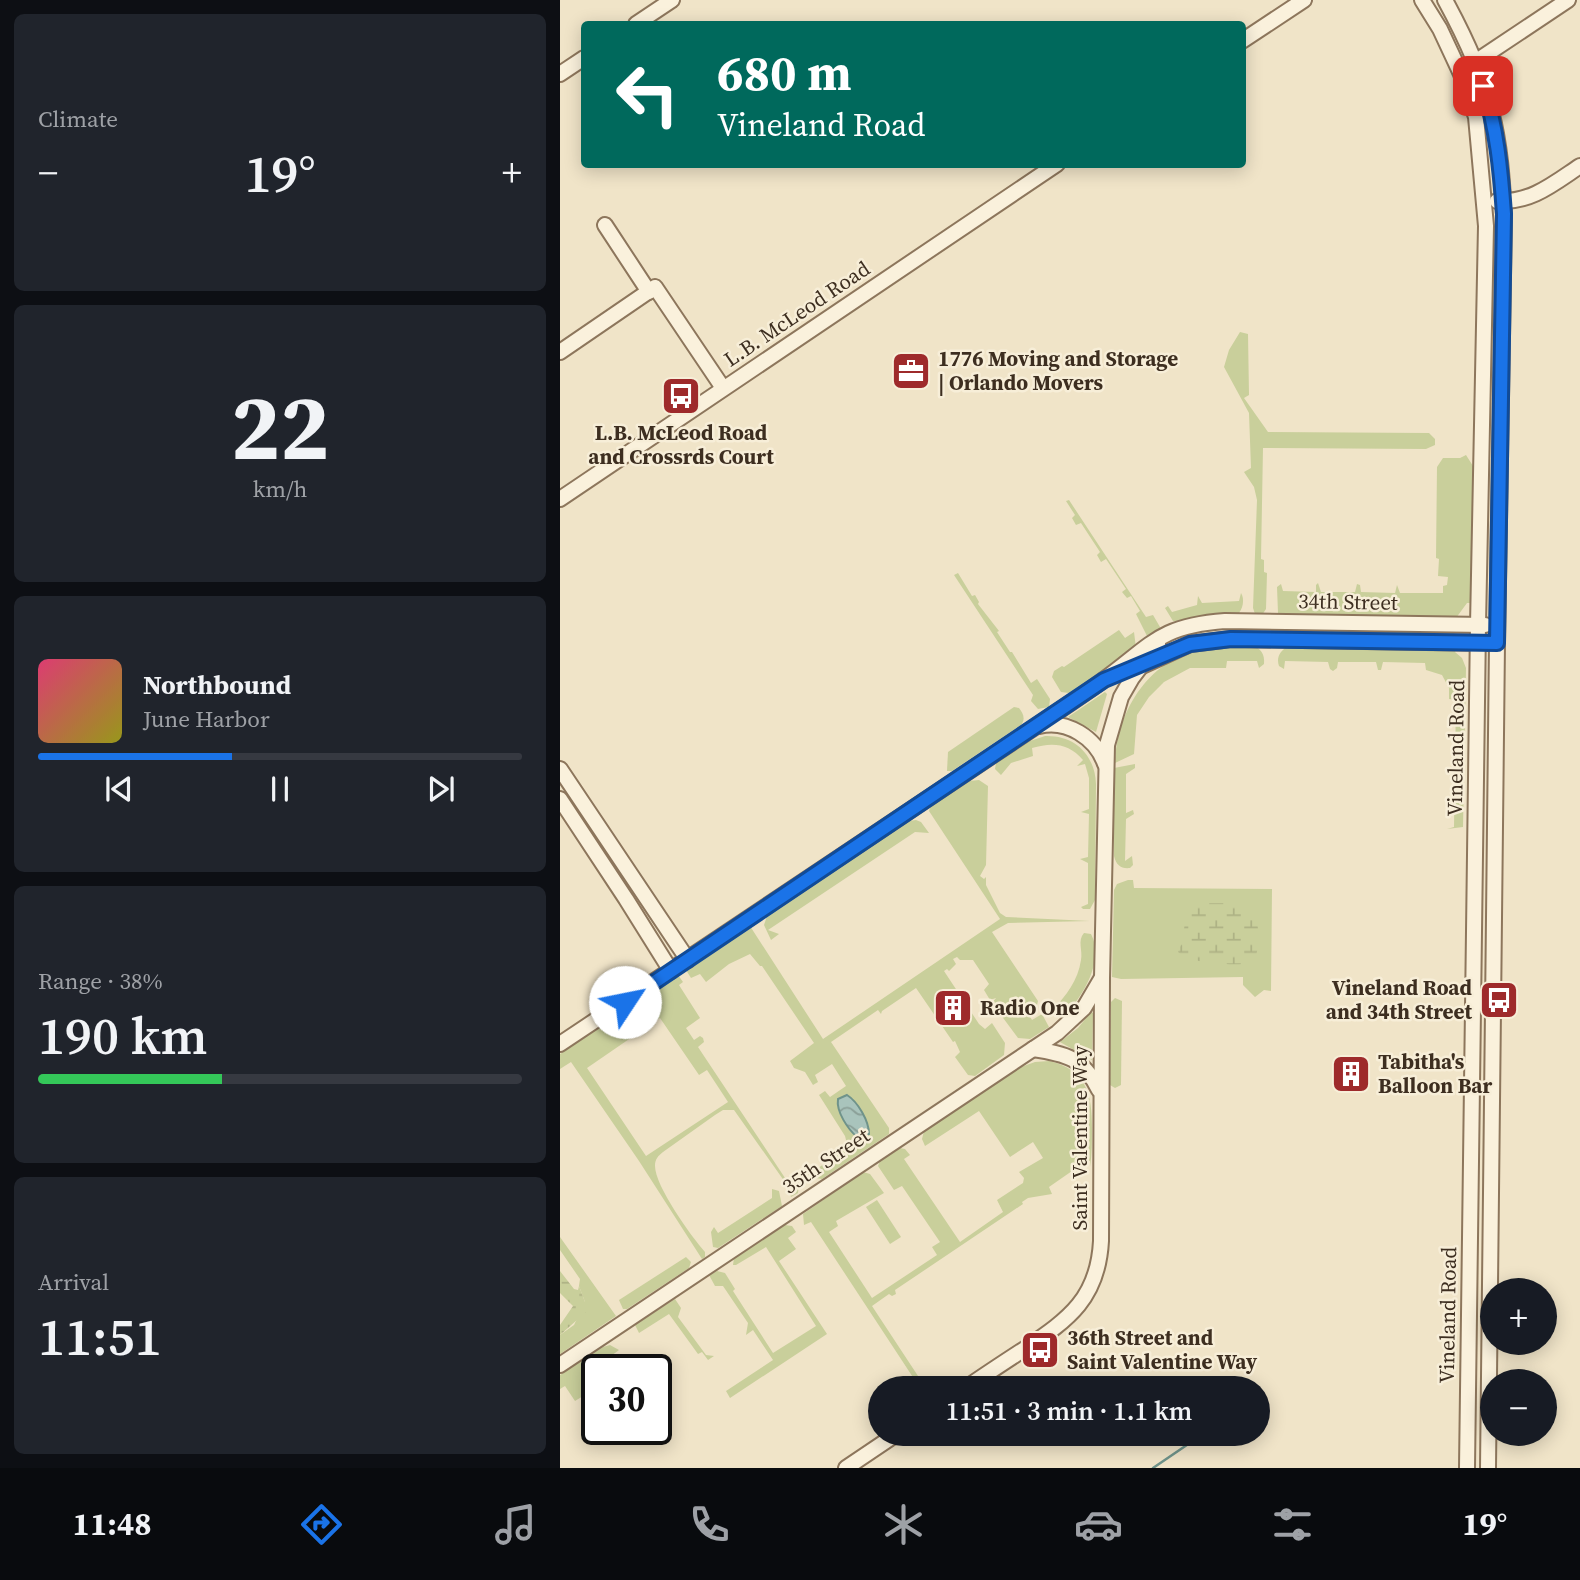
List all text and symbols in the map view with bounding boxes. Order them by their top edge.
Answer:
text: 680 m [717,39,852,106]
icon: left [602,49,693,140]
pin [1453,56,1513,116]
icon: arrive [1464,67,1502,105]
text: Climate [38,103,118,135]
text: Vineland Road [717,103,925,147]
text: 19° [244,138,316,209]
text: − [38,147,58,199]
text: + [502,147,522,199]
street label: L.B. McLeod Road [718,254,875,373]
place label: 1776 Moving and Storage | Orlando Movers [938,344,1178,397]
office icon: 1776 Moving and Storage | Orlando Movers [890,350,932,392]
text: 22 [231,365,329,489]
bus stop icon: L.B. McLeod Road and Crossrds Court [660,375,702,417]
place label: L.B. McLeod Road and Crossrds Court [588,418,774,471]
text: km/h [253,473,307,505]
street label: 34th Street [1298,586,1398,617]
text: Northbound [143,667,291,703]
street label: Vineland Road [1440,679,1471,817]
text: June Harbor [143,703,270,735]
icon: previous [100,770,138,808]
icon: pause [261,770,299,808]
icon: next [422,770,460,808]
text: Range · 38% [38,965,163,997]
position arrow [588,965,662,1039]
place label: Vineland Road and 34th Street [1326,973,1473,1026]
bus stop icon: Vineland Road and 34th Street [1478,979,1520,1021]
building icon: Radio One [932,987,974,1029]
place label: Radio One [980,993,1079,1022]
text: 190 km [38,1000,207,1071]
street label: Saint Valentine Way [1065,1045,1094,1230]
place label: Tabitha's Balloon Bar [1378,1047,1492,1100]
building icon: Tabitha's Balloon Bar [1330,1053,1372,1095]
street label: 35th Street [776,1121,875,1200]
street label: Vineland Road [1432,1246,1463,1384]
text: Arrival [38,1266,109,1298]
map controls [1480,1278,1557,1446]
button: + [1480,1278,1557,1355]
text: 11:51 [38,1301,162,1372]
place label: 36th Street and Saint Valentine Way [1067,1323,1258,1376]
bus stop icon: 36th Street and Saint Valentine Way [1019,1329,1061,1371]
speed limit sign: 30 [581,1354,672,1445]
button: − [1480,1369,1557,1446]
text: 11:51 · 3 min · 1.1 km [946,1393,1192,1429]
icon: directions [297,1500,346,1549]
icon: music [491,1500,540,1549]
icon: phone [685,1500,734,1549]
icon: climate [879,1500,928,1549]
icon: car [1074,1500,1123,1549]
icon: filters [1268,1500,1317,1549]
text: 11:48 [73,1502,152,1546]
text: 19° [1462,1502,1507,1546]

